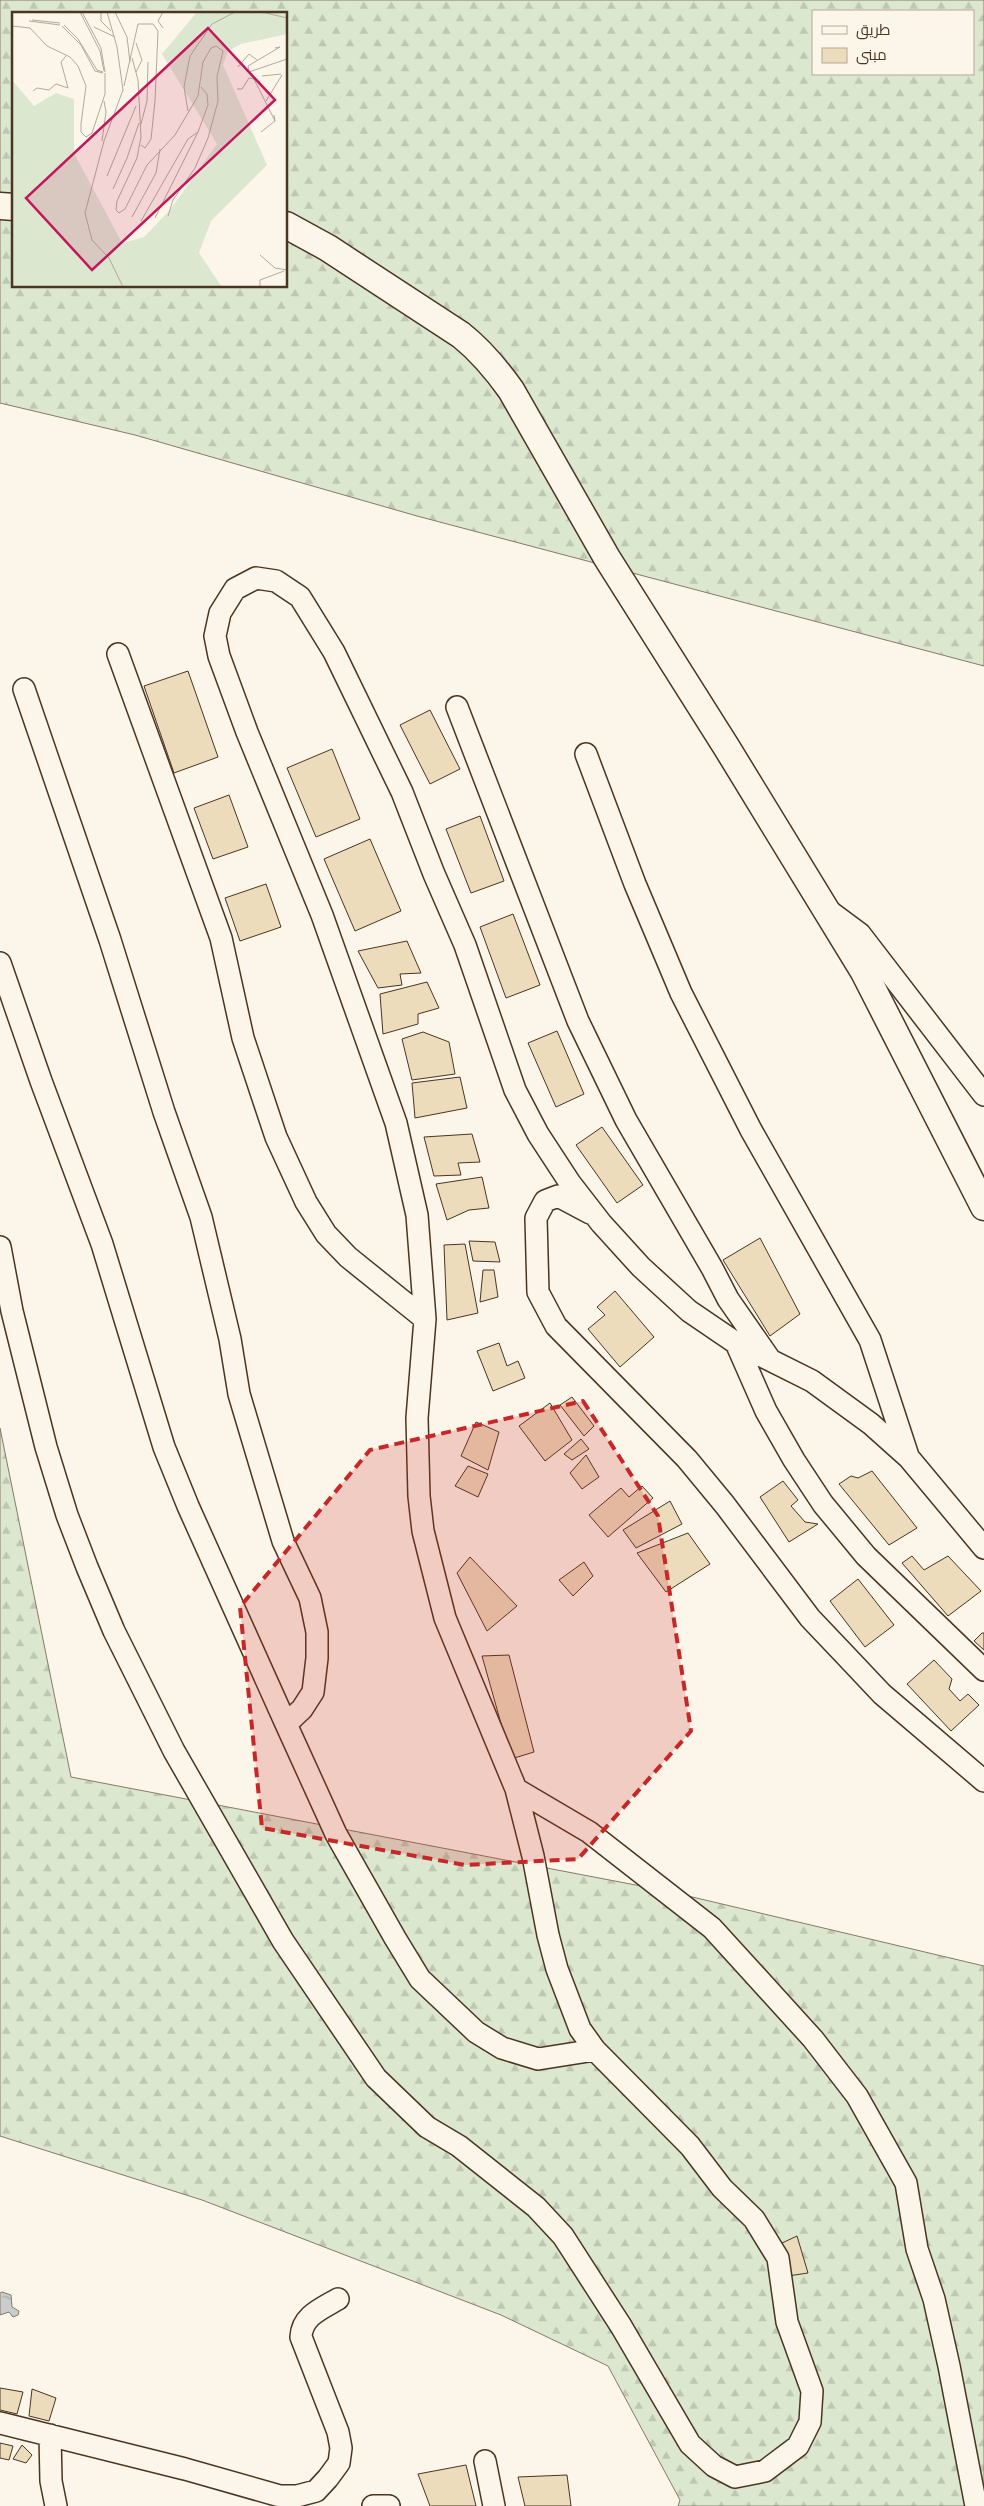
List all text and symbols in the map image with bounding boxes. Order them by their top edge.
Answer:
legend [812,10,974,75]
inset map [12,12,288,288]
text: طريق [856,19,890,40]
text: مبنى [856,44,887,65]

